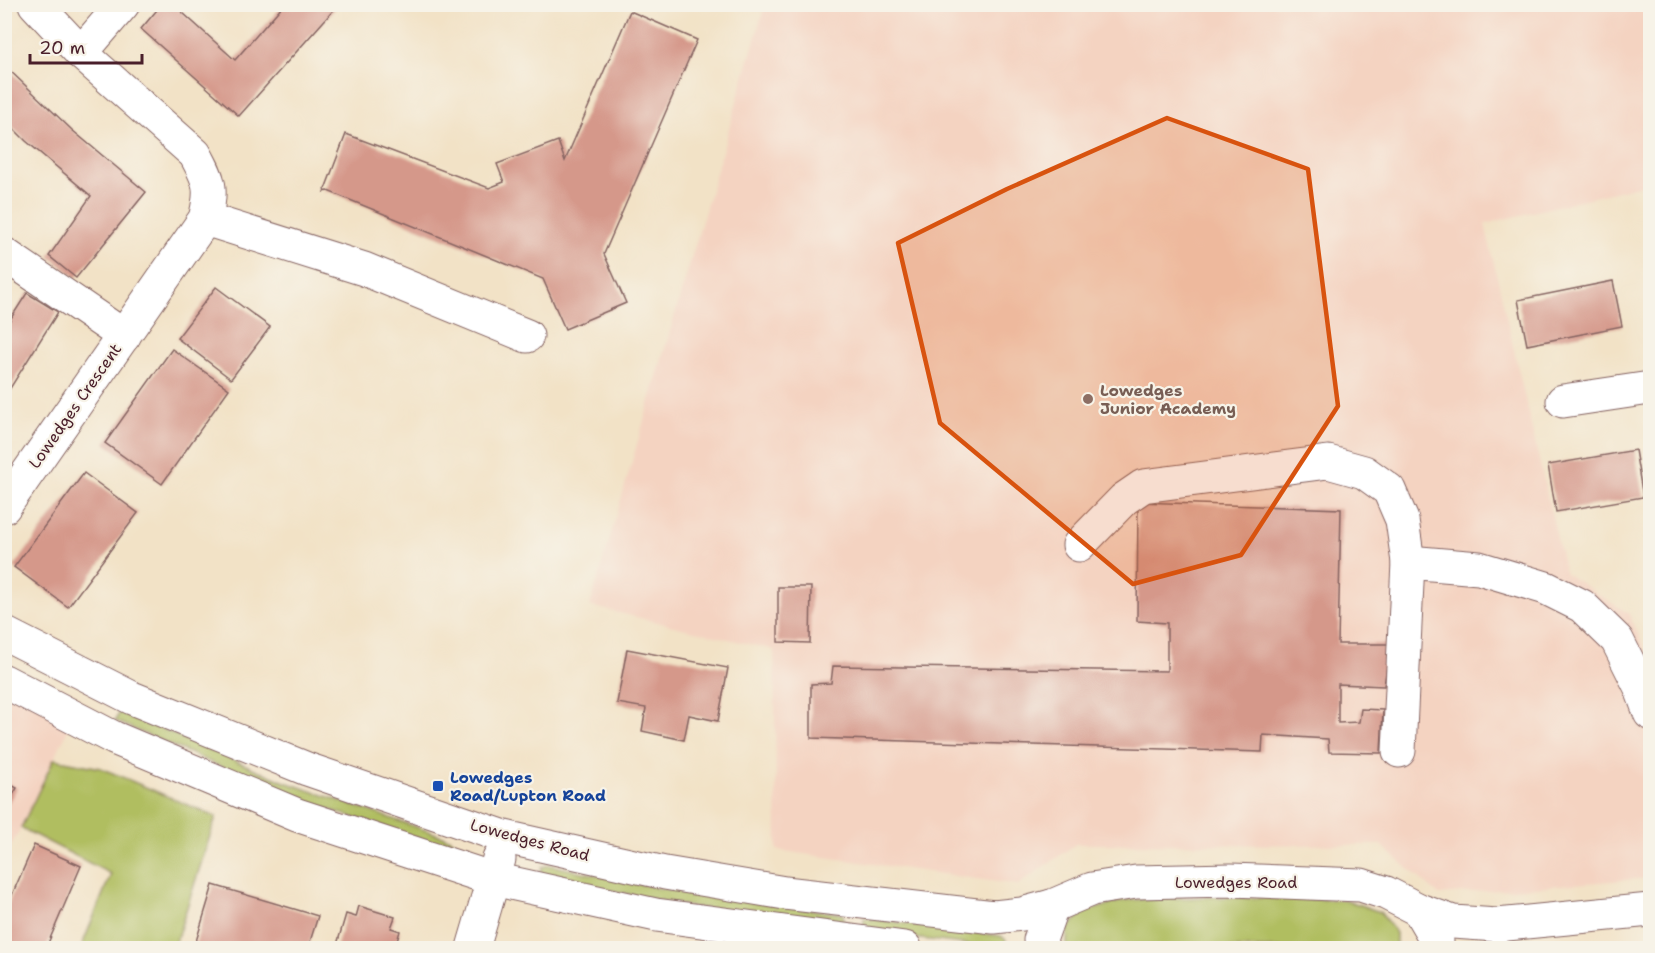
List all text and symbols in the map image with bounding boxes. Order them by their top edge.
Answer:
scale bar [30,27,142,65]
text: 20 m [39,36,85,60]
street label: Lowedges Crescent [24,339,126,473]
place label: Lowedges Junior Academy [1100,380,1236,419]
marker: Lowedges Junior Academy [1081,392,1095,406]
place label: Lowedges Road/Lupton Road [450,767,606,806]
marker: Lowedges Road/Lupton Road [431,779,445,793]
street label: Lowedges Road [468,814,592,866]
street label: Lowedges Road [1175,872,1297,893]

